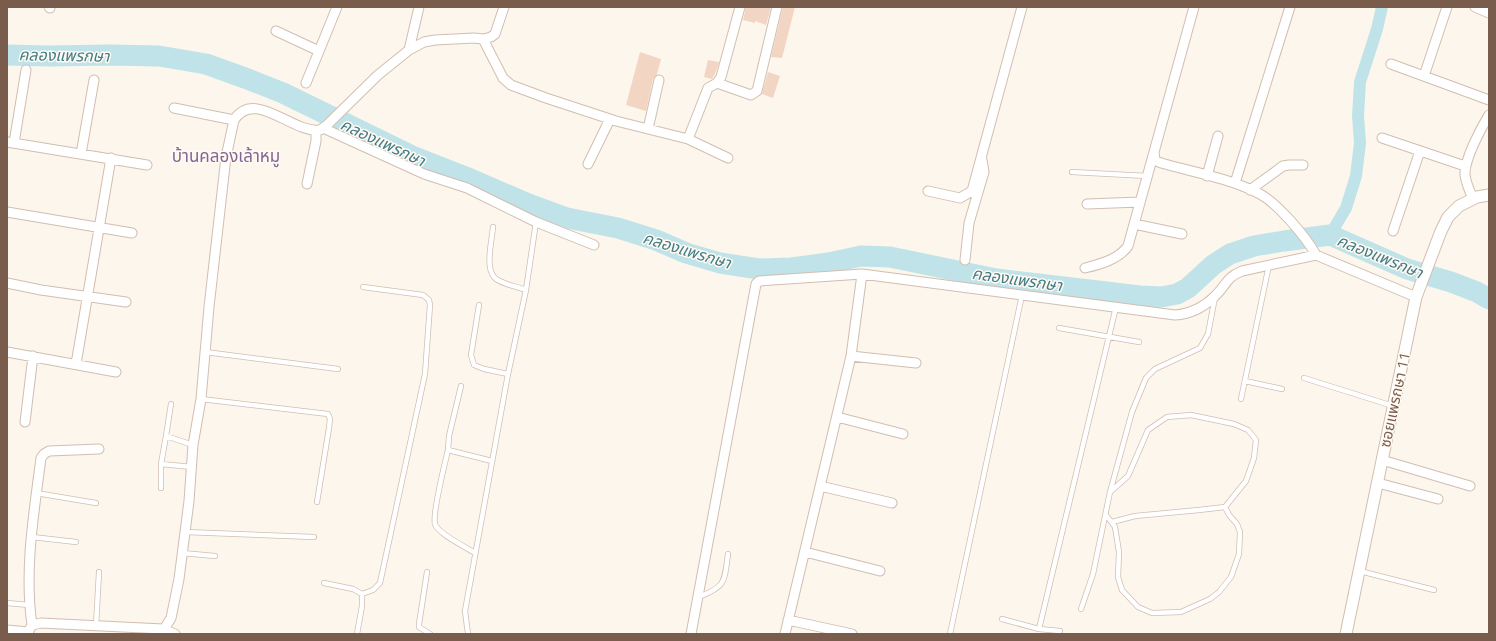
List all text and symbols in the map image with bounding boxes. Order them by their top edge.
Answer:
water label: คลองแพรกษา [18,42,111,68]
water label: คลองแพรกษา [337,112,431,173]
district label: บ้านคลองเล้าหมู [172,143,280,169]
water label: คลองแพรกษา [640,225,735,275]
water label: คลองแพรกษา [1333,228,1428,285]
water label: คลองแพรกษา [970,261,1065,297]
street label: ซอยแพรกษา 11 [1373,350,1416,450]

